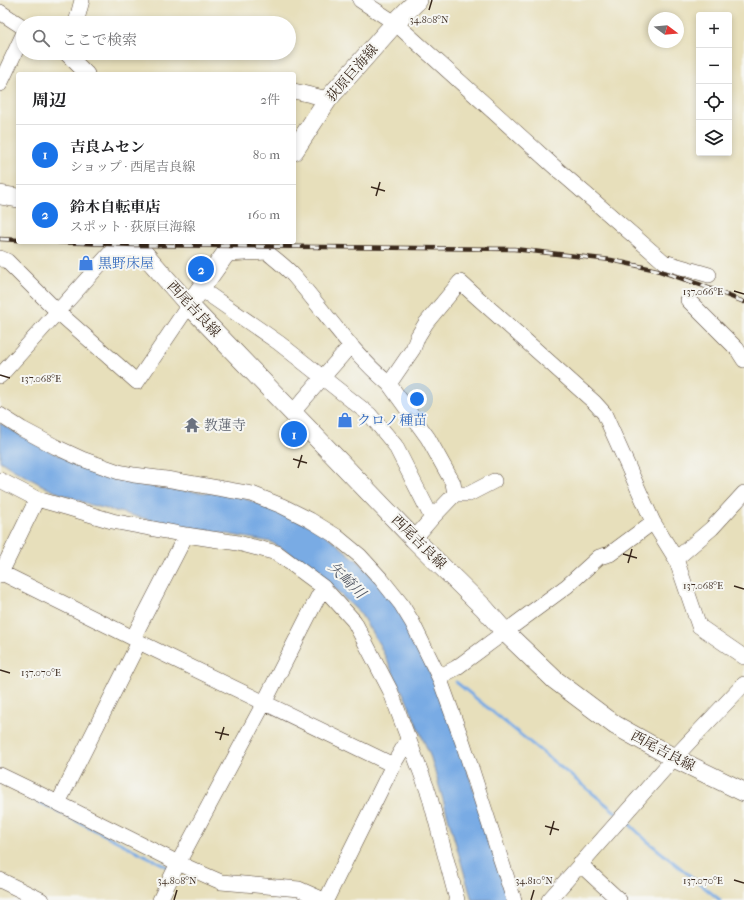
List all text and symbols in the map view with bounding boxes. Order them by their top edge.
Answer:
north arrow [648,12,684,48]
map controls [696,12,732,156]
button: + [696,12,732,48]
text: 34.808°N [410,14,449,26]
search box [16,16,296,60]
icon: search [30,27,52,49]
text: ここで検索 [62,31,137,49]
street label: 荻原巨海線 [323,41,381,105]
button: − [696,48,732,84]
button: locate [696,84,732,120]
text: 周辺 [32,90,66,110]
text: 2件 [260,92,280,107]
button: layers [696,120,732,156]
text: 吉良ムセン [70,138,145,156]
text: 1 [43,147,47,162]
text: 80 m [253,147,280,162]
text: ショップ · 西尾吉良線 [70,159,195,174]
text: 鈴木自転車店 [70,198,160,216]
text: 2 [42,207,48,222]
text: 160 m [248,207,280,222]
text: スポット · 荻原巨海線 [70,219,195,234]
shop icon: 黒野床屋 [77,254,95,272]
pin: 2 [188,254,214,284]
place label: 黒野床屋 [98,255,154,272]
street label: 西尾吉良線 [164,278,224,340]
text: 137.066°E [683,286,723,298]
text: 137.068°E [21,373,61,385]
your location [407,389,427,409]
shop icon: クロノ種苗 [336,411,354,429]
place label: クロノ種苗 [357,412,427,429]
temple icon: 教蓮寺 [183,416,201,434]
place label: 教蓮寺 [204,417,246,434]
pin: 1 [281,419,307,449]
street label: 西尾吉良線 [388,511,450,573]
water label: 矢崎川 [325,558,371,604]
text: 137.068°E [683,580,723,592]
text: 137.070°E [21,667,61,679]
street label: 西尾吉良線 [628,727,698,775]
text: 34.808°N [158,875,197,887]
text: 34.810°N [515,875,553,887]
text: 137.070°E [683,875,723,887]

